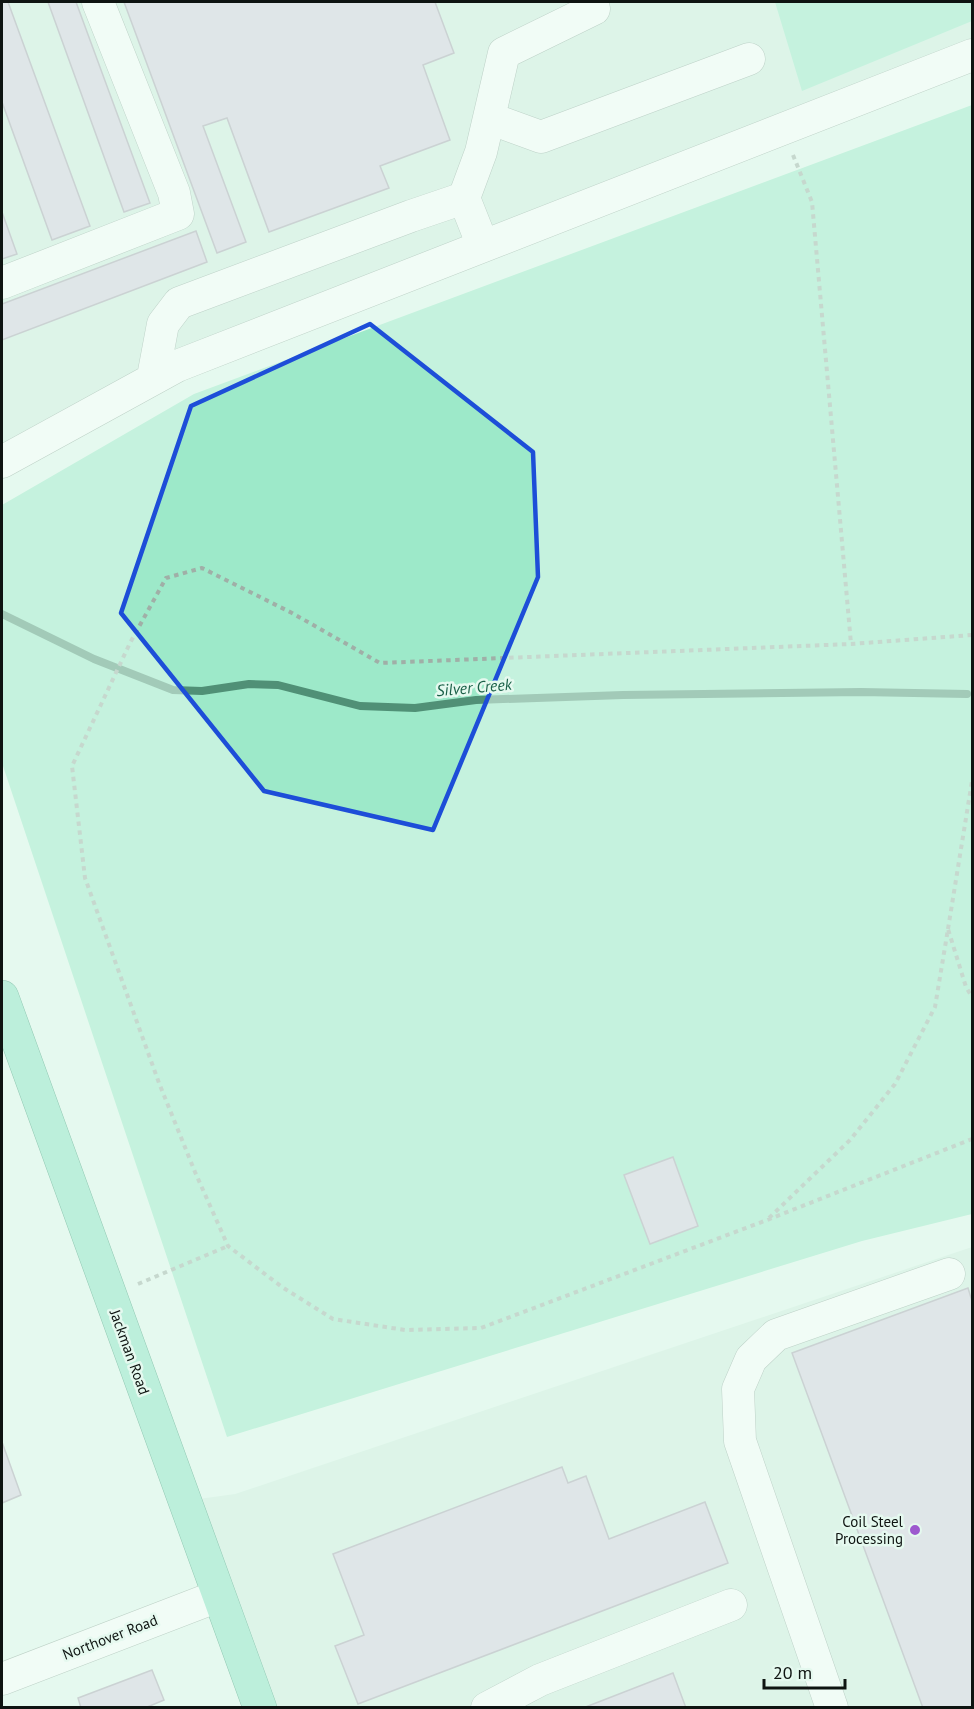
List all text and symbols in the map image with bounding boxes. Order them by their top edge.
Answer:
water label: Silver Creek [435,674,513,700]
street label: Jackman Road [105,1306,154,1397]
place label: Coil Steel Processing [835,1512,904,1548]
marker: Coil Steel Processing [908,1523,922,1537]
street label: Northover Road [60,1610,160,1664]
scale bar [764,1652,845,1690]
text: 20 m [773,1661,812,1684]

